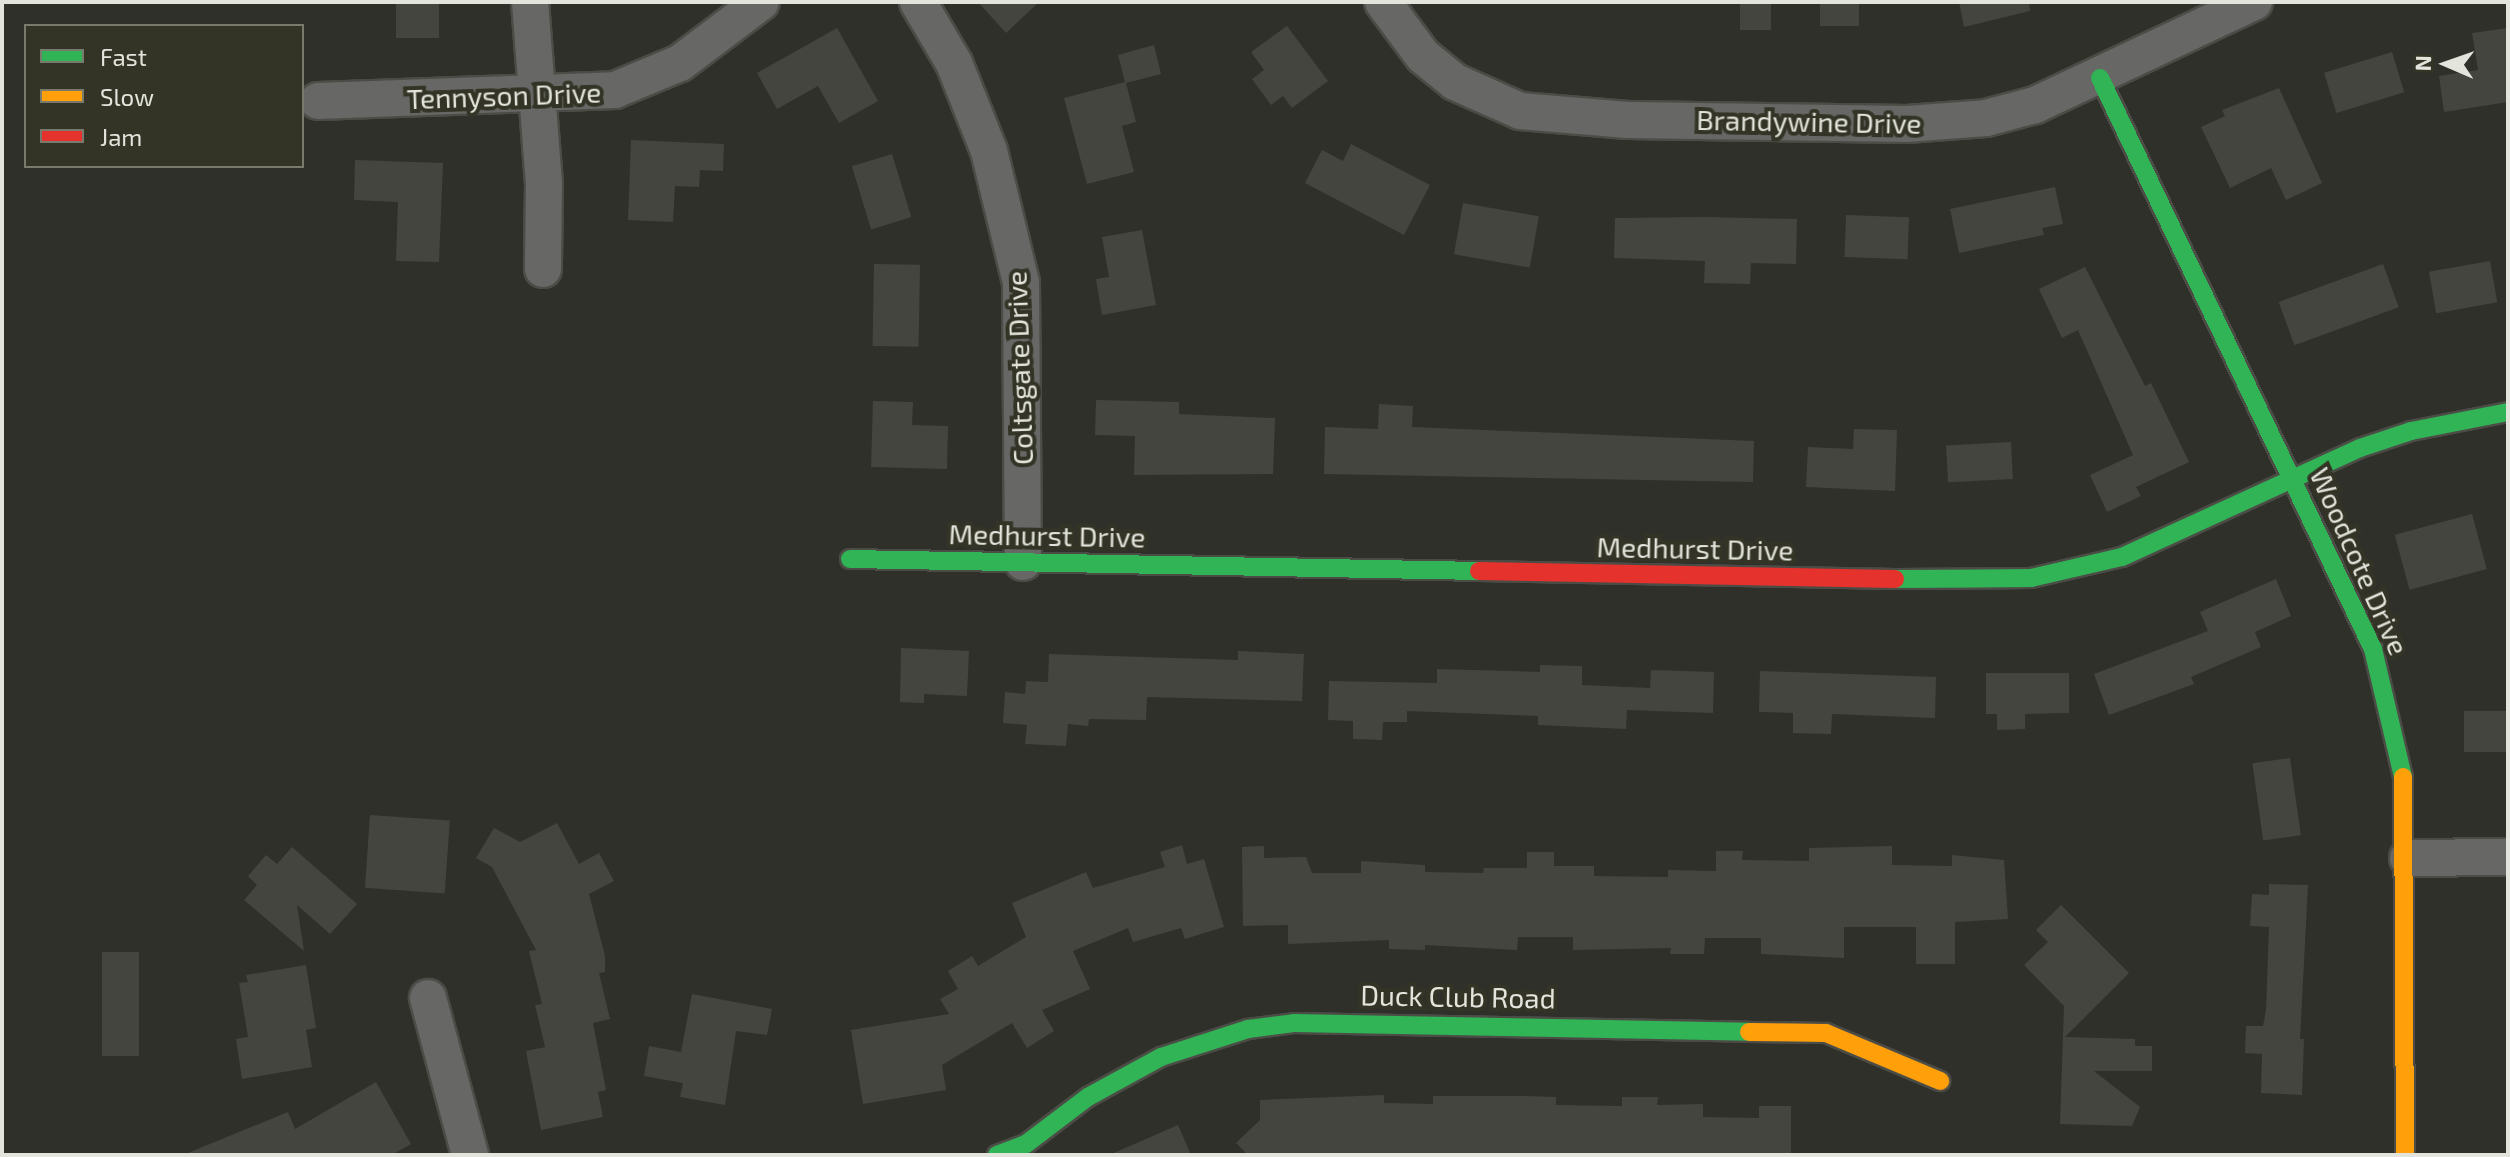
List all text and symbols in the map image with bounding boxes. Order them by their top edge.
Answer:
legend [24,24,304,168]
north arrow [2406,24,2486,104]
text: Fast [100,42,147,71]
text: N [2409,55,2435,72]
street label: Tennyson Drive [406,75,602,115]
text: Slow [100,82,154,111]
street label: Brandywine Drive [1696,102,1922,140]
text: Jam [100,122,142,151]
street label: Coltsgate Drive [999,270,1039,466]
street label: Woodcote Drive [2304,462,2416,660]
street label: Medhurst Drive [948,516,1146,554]
street label: Medhurst Drive [1596,529,1794,567]
street label: Duck Club Road [1360,977,1556,1015]

